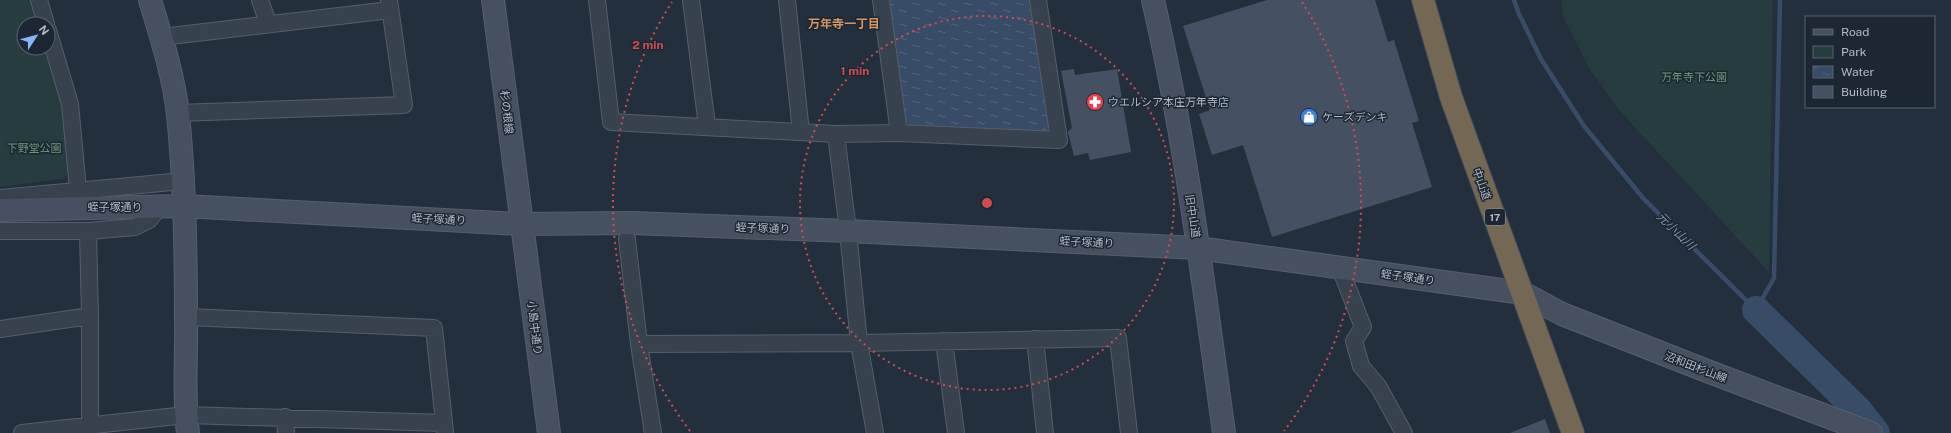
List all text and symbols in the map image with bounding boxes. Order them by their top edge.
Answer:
north arrow [16,16,56,56]
legend [1805,16,1935,108]
district label: 万年寺一丁目 [808,17,880,31]
text: N [37,23,51,37]
text: Road [1841,25,1869,39]
text: 2 min [632,38,664,52]
text: Park [1841,45,1867,59]
text: 1 min [841,64,869,78]
text: Water [1841,65,1875,79]
park label: 万年寺下公園 [1661,71,1727,83]
text: Building [1841,85,1887,99]
street label: 杉の根線 [498,89,516,135]
pharmacy icon: ウエルシア本庄万年寺店 [1085,92,1105,112]
place label: ウエルシア本庄万年寺店 [1108,96,1229,108]
shop icon: ケーズデンキ [1299,107,1319,127]
place label: ケーズデンキ [1322,111,1387,123]
park label: 下野堂公園 [7,142,62,154]
street label: 中山道 [1471,166,1493,202]
street label: 旧中山道 [1184,193,1202,239]
centre of rings [980,196,994,210]
street label: 蛭子塚通り [88,201,143,213]
road number: 17 [1485,209,1505,225]
water label: 元小山川 [1654,209,1700,254]
street label: 蛭子塚通り [411,212,467,226]
street label: 蛭子塚通り [735,221,791,235]
street label: 蛭子塚通り [1059,235,1115,249]
street label: 蛭子塚通り [1380,267,1436,287]
street label: 小島中通り [526,300,544,356]
street label: 沼和田杉山線 [1663,350,1729,384]

